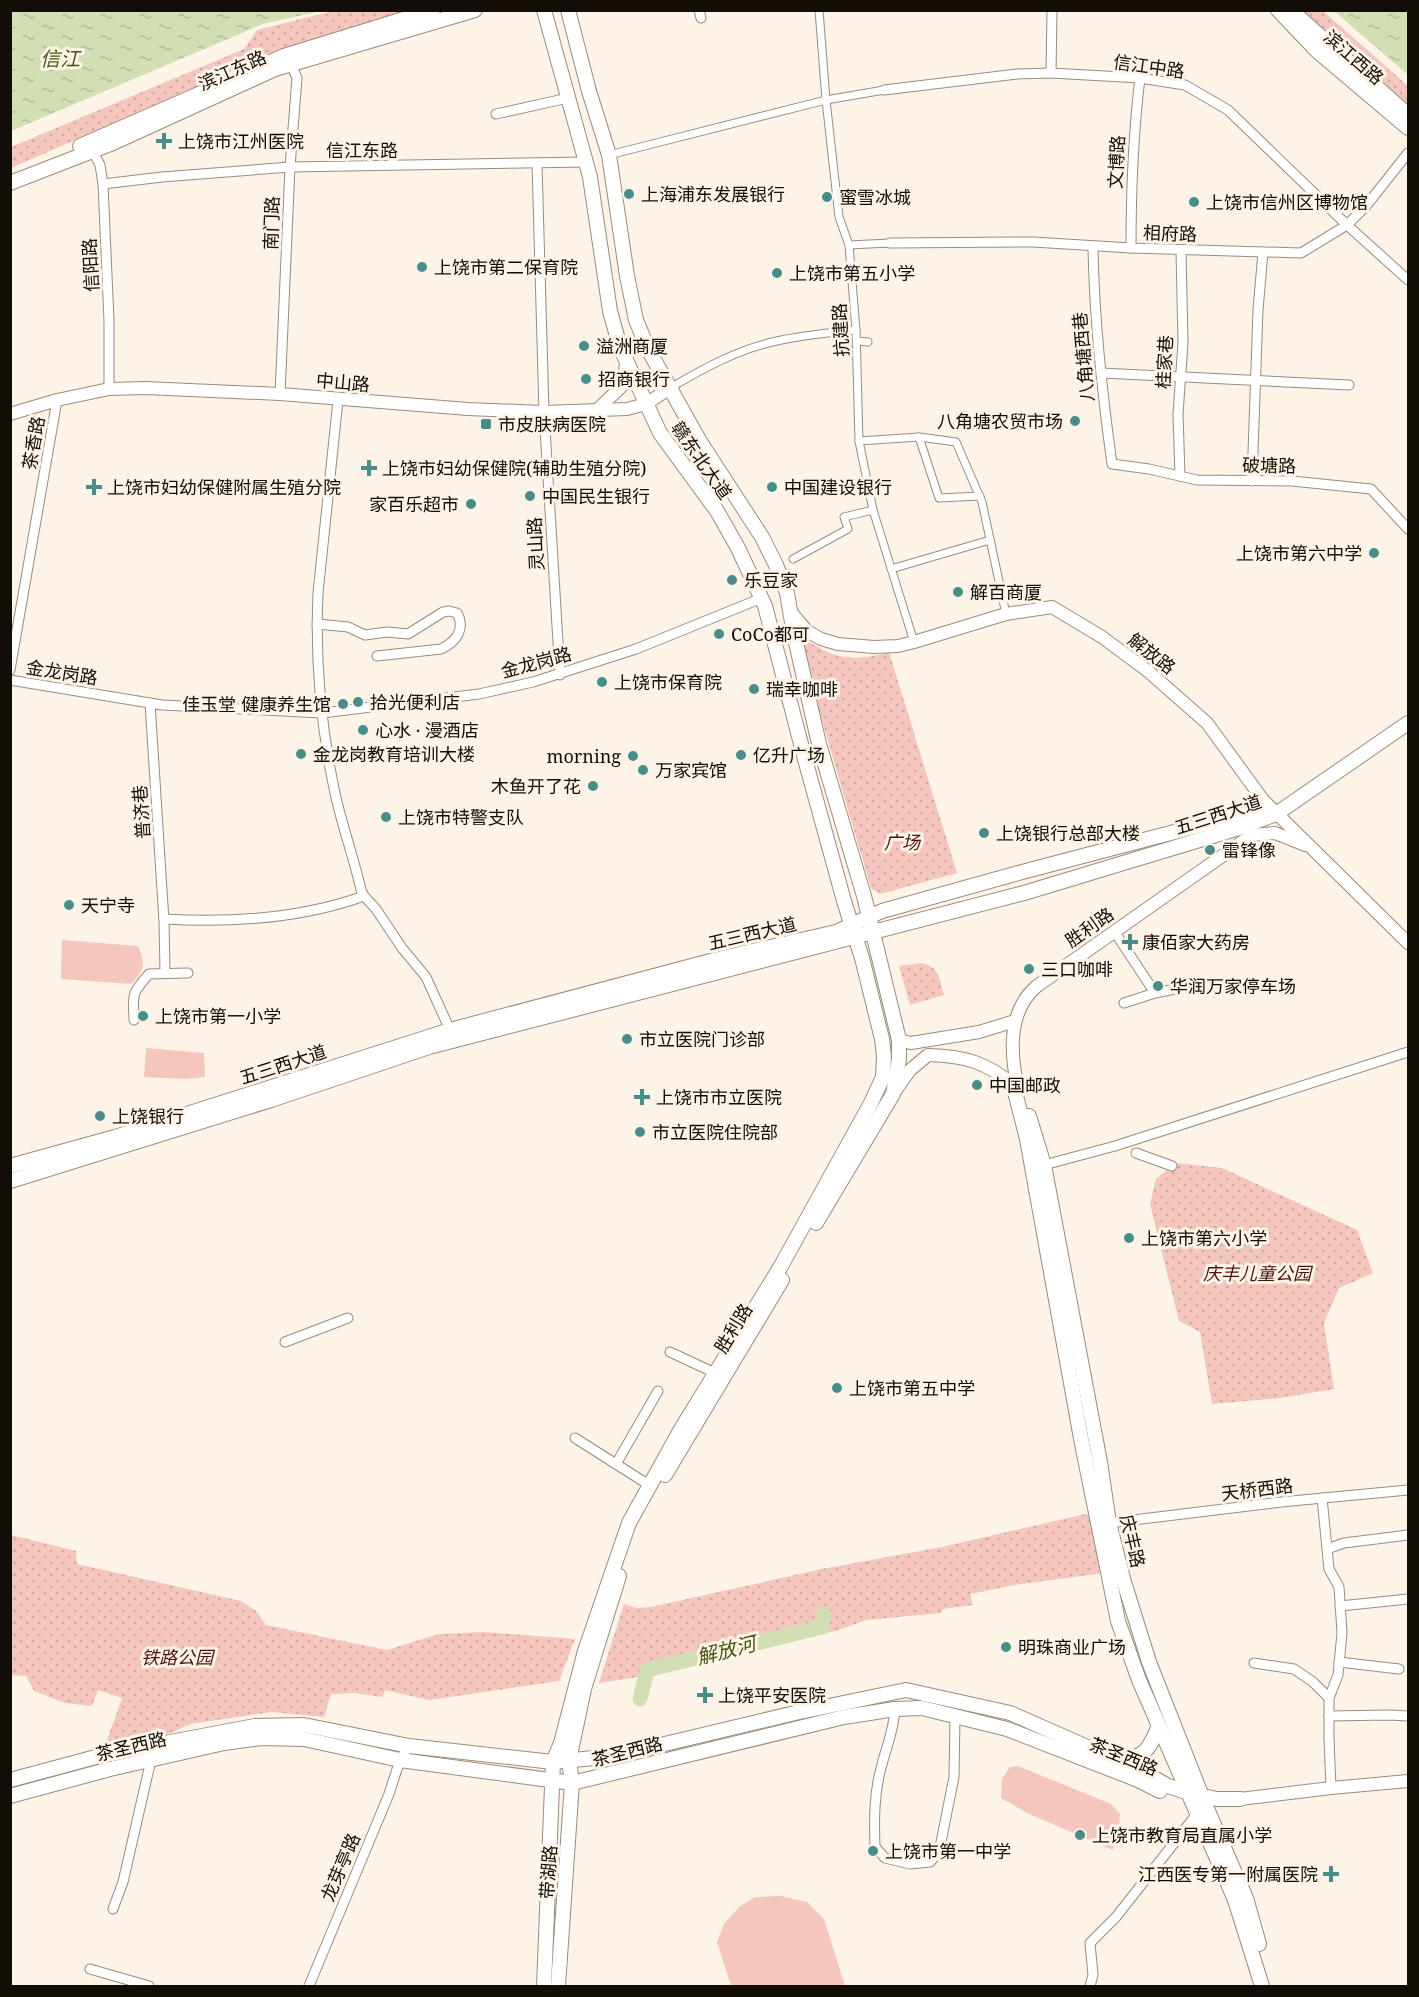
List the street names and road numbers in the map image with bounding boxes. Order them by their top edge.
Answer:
street label: 滨江西路 [1319,24,1389,90]
street label: 滨江东路 [194,44,270,96]
street label: 信江中路 [1112,49,1186,83]
street label: 文博路 [1103,134,1129,190]
street label: 信江东路 [326,138,398,162]
street label: 南门路 [258,196,284,250]
street label: 相府路 [1143,220,1197,246]
street label: 信阳路 [77,237,103,293]
street label: 抗建路 [827,302,853,358]
street label: 八角塘西巷 [1067,311,1099,403]
street label: 桂家巷 [1151,334,1177,390]
street label: 中山路 [315,368,371,396]
street label: 茶香路 [16,414,50,472]
street label: 赣东北大道 [666,416,738,504]
street label: 破塘路 [1242,453,1296,477]
street label: 灵山路 [522,516,548,572]
street label: 解放路 [1123,627,1181,679]
street label: 金龙岗路 [498,641,574,683]
street label: 金龙岗路 [25,655,99,689]
street label: 普济巷 [127,784,155,840]
street label: 五三西大道 [1171,789,1265,839]
street label: 胜利路 [1060,902,1118,952]
street label: 五三西大道 [705,911,799,955]
street label: 五三西大道 [236,1039,330,1089]
street label: 胜利路 [709,1299,757,1357]
street label: 天桥西路 [1220,1473,1294,1505]
street label: 庆丰路 [1115,1512,1151,1570]
street label: 茶圣西路 [93,1726,169,1766]
street label: 茶圣西路 [589,1731,665,1771]
street label: 茶圣西路 [1086,1731,1162,1781]
street label: 龙芽亭路 [315,1829,365,1905]
street label: 带湖路 [534,1844,562,1900]

